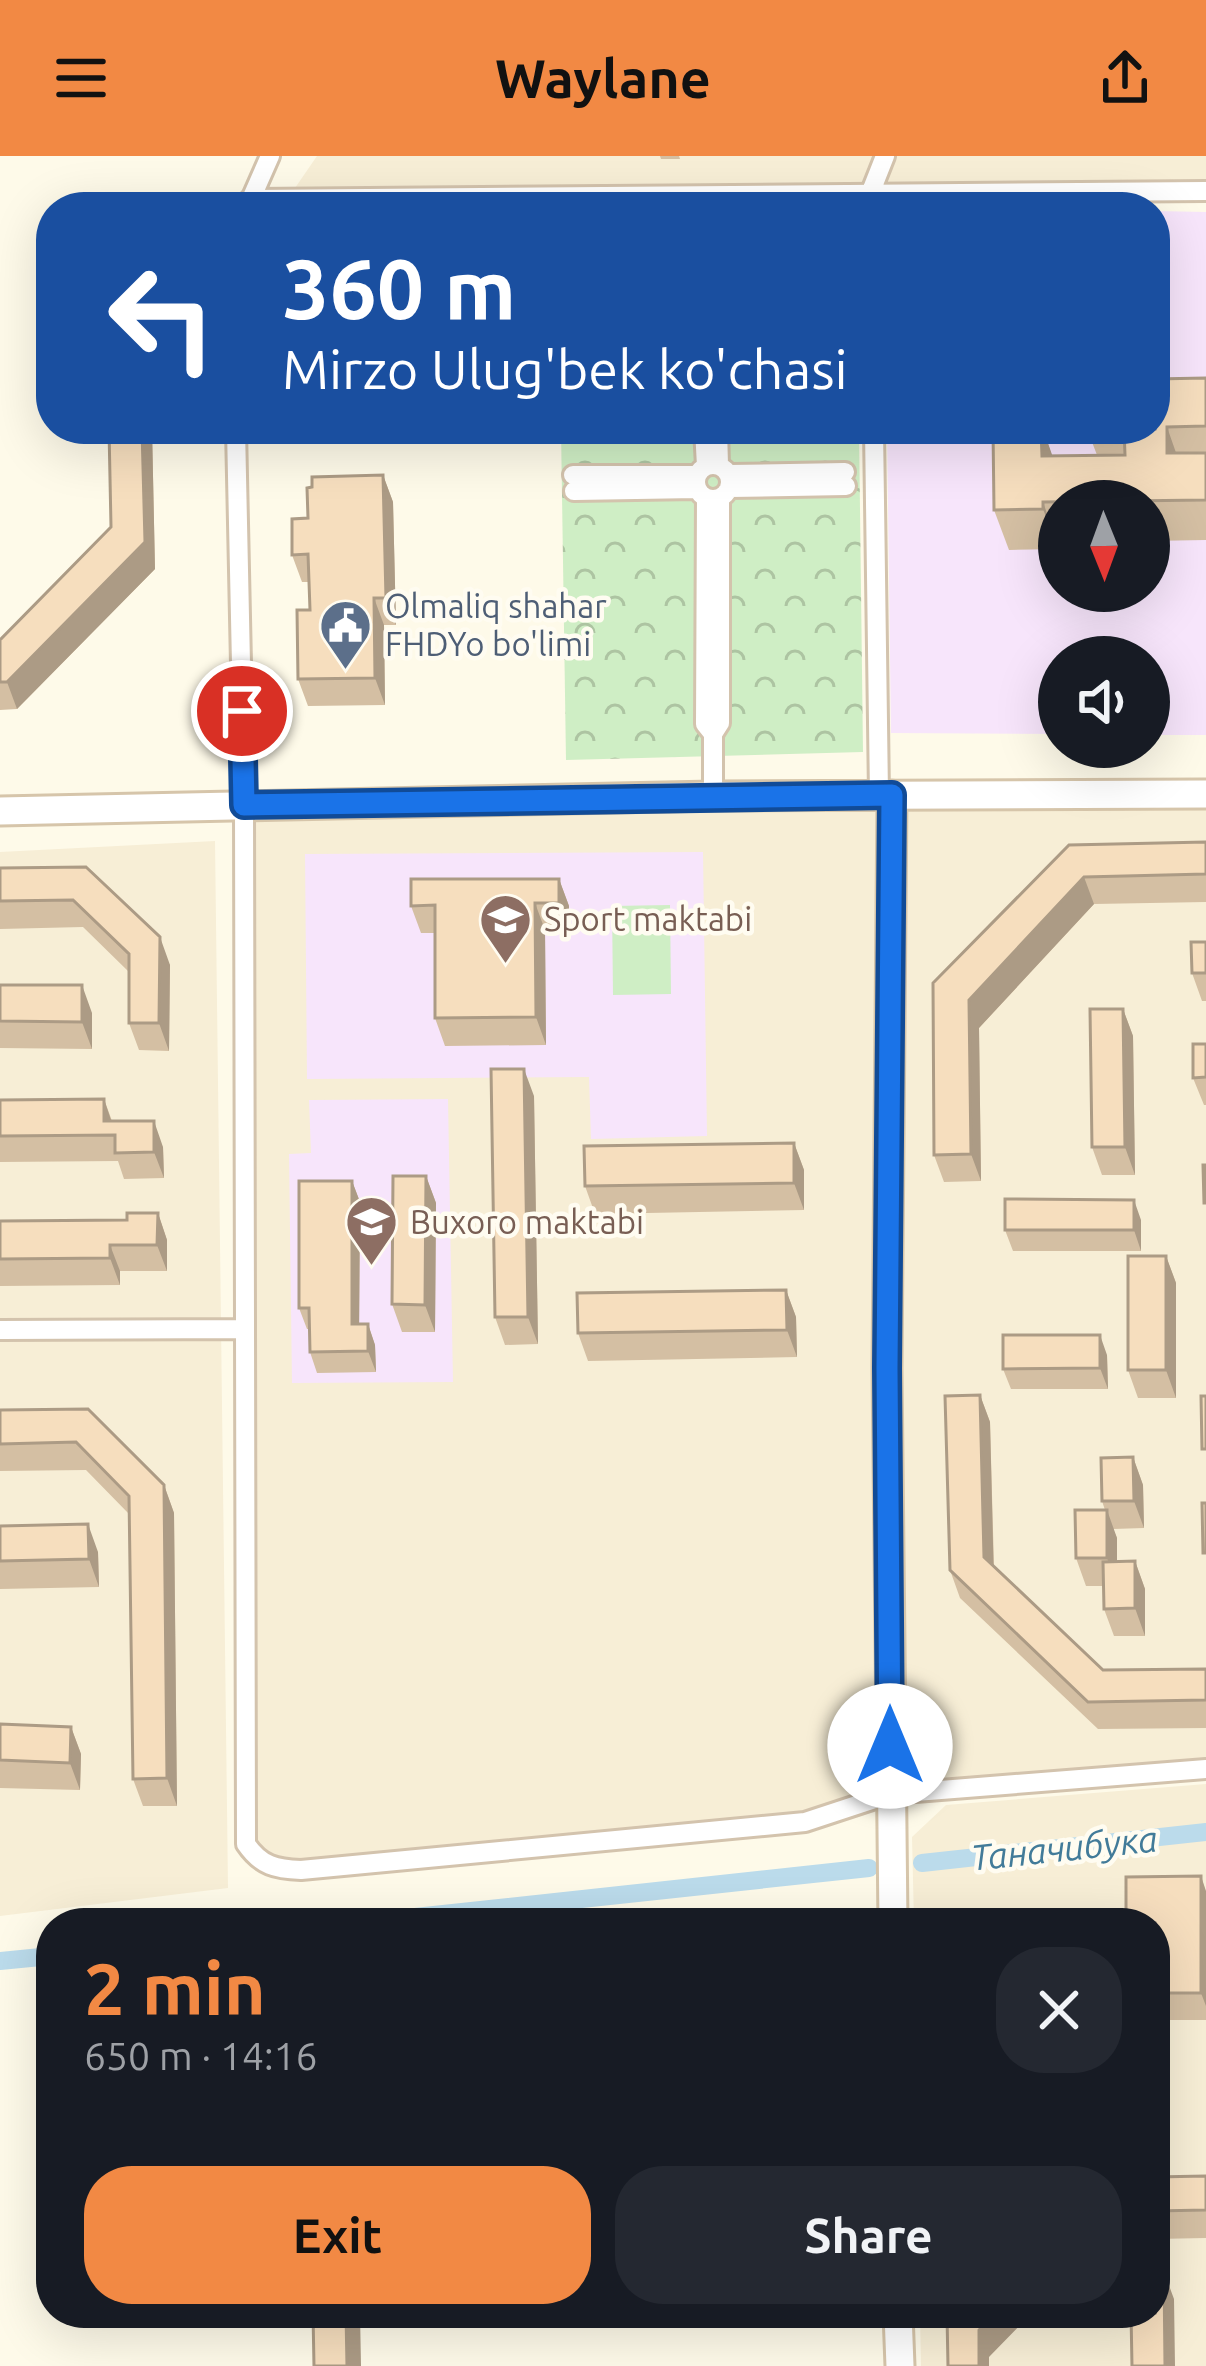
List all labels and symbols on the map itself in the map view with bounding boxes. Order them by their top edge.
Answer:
north arrow [1038,480,1170,612]
place label: Olmaliq shahar FHDYo bo'limi [385,587,607,662]
public building icon: Olmaliq shahar FHDYo bo'limi [318,597,374,671]
pin [191,660,293,762]
school or university icon: Sport maktabi [477,891,533,965]
place label: Sport maktabi [544,900,752,937]
school or university icon: Buxoro maktabi [343,1194,399,1268]
place label: Buxoro maktabi [410,1203,644,1240]
position arrow [827,1683,953,1809]
water label: Таначибука [969,1817,1159,1878]

